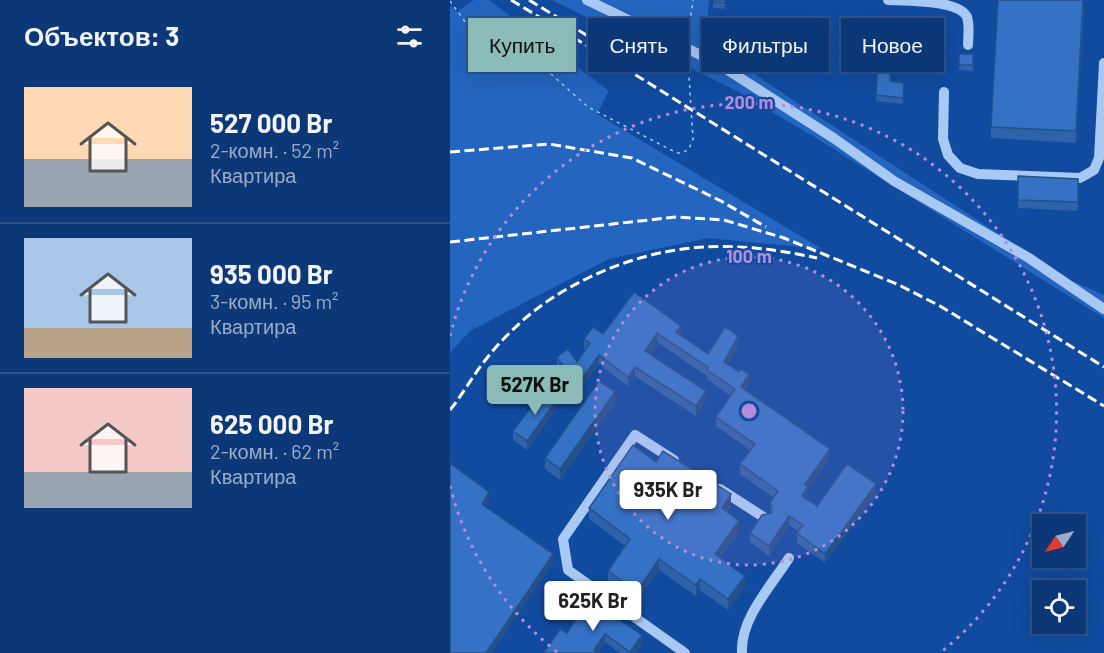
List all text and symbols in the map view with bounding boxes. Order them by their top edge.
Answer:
chip: Купить [468,18,576,72]
chip: Снять [588,18,689,72]
chip: Фильтры [701,18,829,72]
chip: Новое [841,18,944,72]
text: Объектов: 3 [24,20,179,51]
icon: filters [393,20,426,53]
text: 200 m [724,91,774,113]
text: 527 000 Br [210,107,332,138]
icon: home [72,111,144,183]
text: 2-комн. · 52 m² [210,138,339,162]
text: Квартира [210,163,296,187]
text: 100 m [726,245,772,267]
text: 935 000 Br [210,258,333,289]
icon: home [72,262,144,334]
text: 3-комн. · 95 m² [210,289,339,313]
text: Квартира [210,314,296,338]
pin: 527K Br [480,365,590,416]
text: 527K Br [501,372,569,396]
centre of rings [739,401,759,421]
text: 625 000 Br [210,408,333,439]
icon: home [72,412,144,484]
text: 2-комн. · 62 m² [210,439,339,463]
text: Квартира [210,464,296,488]
pin: 935K Br [613,470,723,521]
text: 935K Br [634,477,702,501]
north arrow [1032,514,1086,568]
map controls [1032,514,1086,634]
button: locate [1032,580,1086,634]
pin: 625K Br [538,581,648,632]
text: 625K Br [558,588,628,612]

